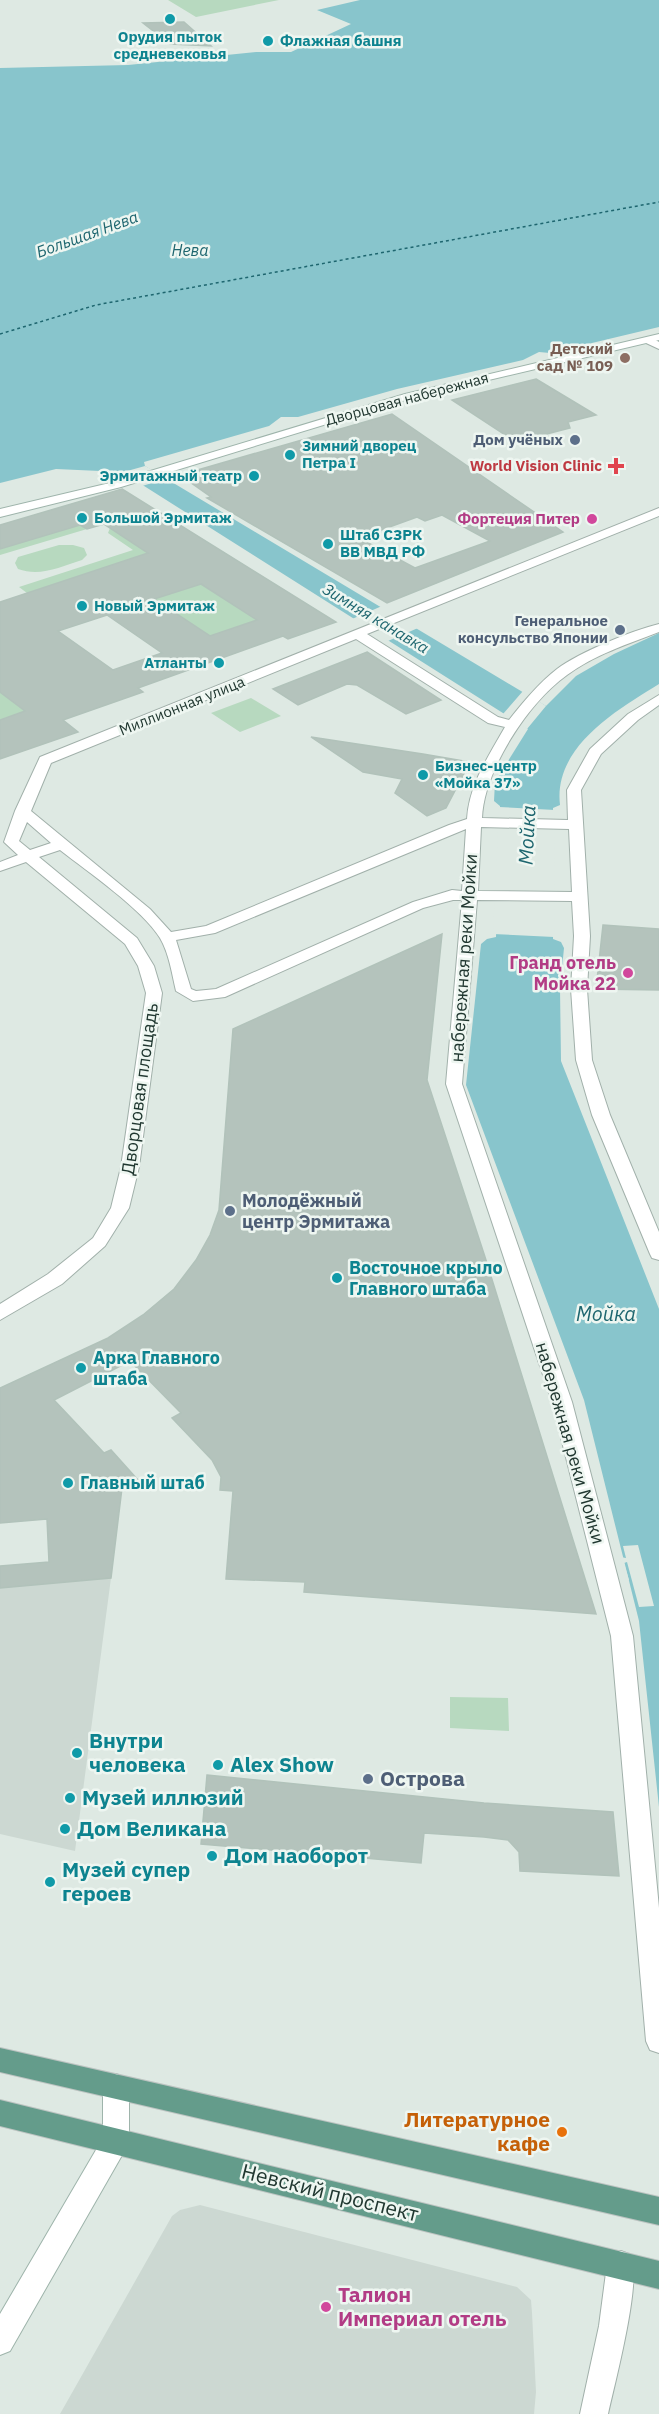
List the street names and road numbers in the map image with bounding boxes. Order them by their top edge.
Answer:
street label: Дворцовая набережная [323,368,491,429]
street label: Миллионная улица [116,672,247,739]
street label: набережная реки Мойки [445,853,482,1063]
street label: Дворцовая площадь [116,1001,163,1176]
street label: набережная реки Мойки [531,1339,610,1547]
street label: Невский проспект [239,2157,422,2228]

